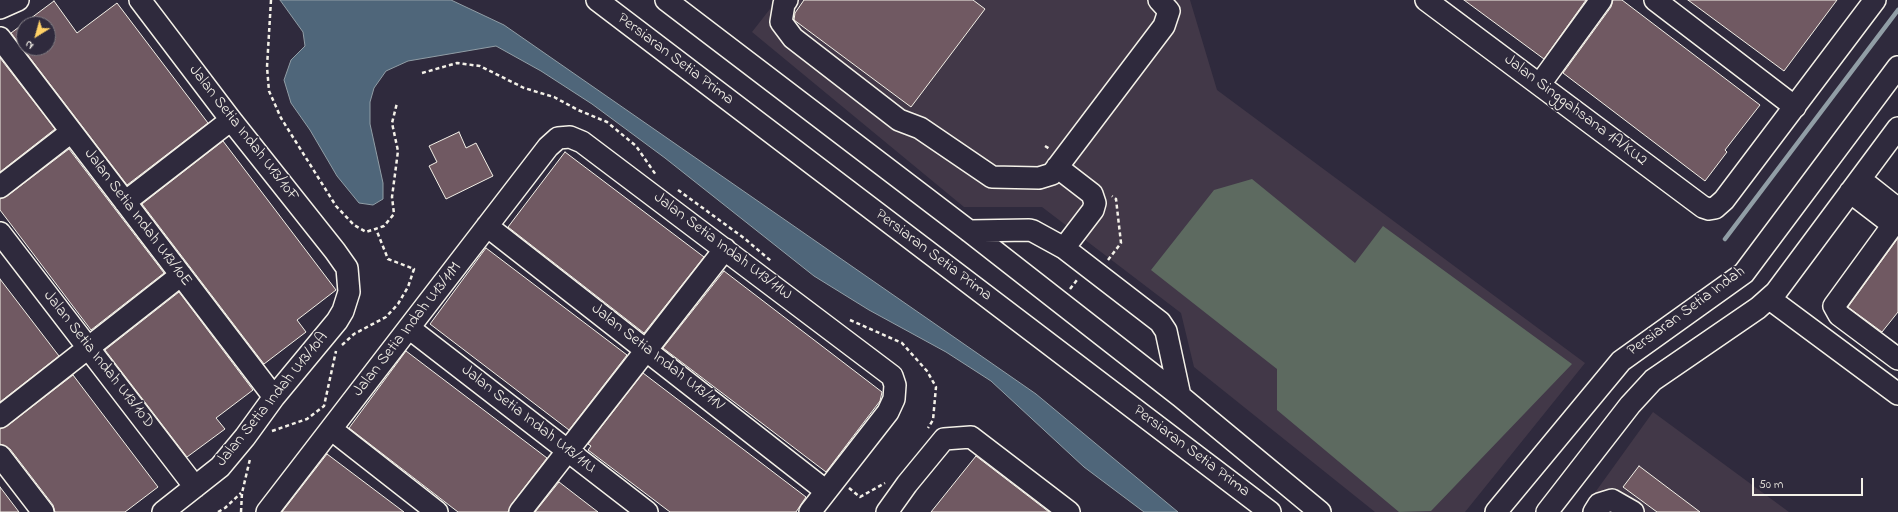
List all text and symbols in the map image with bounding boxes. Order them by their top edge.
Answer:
street label: Persiaran Setia Prima [613,10,737,110]
north arrow [16,16,56,56]
text: N [22,36,37,53]
street label: Jalan Singgahsana 1A/KU2 [1500,51,1650,171]
street label: Jalan Setia Indah U13/10F [184,62,302,206]
street label: Jalan Setia Indah U13/10E [79,145,195,291]
street label: Jalan Setia Indah U13/11W [649,189,795,305]
street label: Persiaran Setia Prima [871,206,995,306]
street label: Jalan Setia Indah U13/11M [349,259,467,401]
street label: Persiaran Setia Indah [1624,263,1750,361]
street label: Jalan Setia Indah U13/10D [38,287,158,433]
street label: Jalan Setia Indah U13/11V [587,300,727,416]
street label: Jalan Setia Indah U13/10A [213,329,333,471]
street label: Jalan Setia Indah U13/11U [457,361,599,479]
street label: Persiaran Setia Prima [1129,402,1253,502]
scale bar [1754,470,1865,496]
text: 50 m [1759,476,1783,494]

